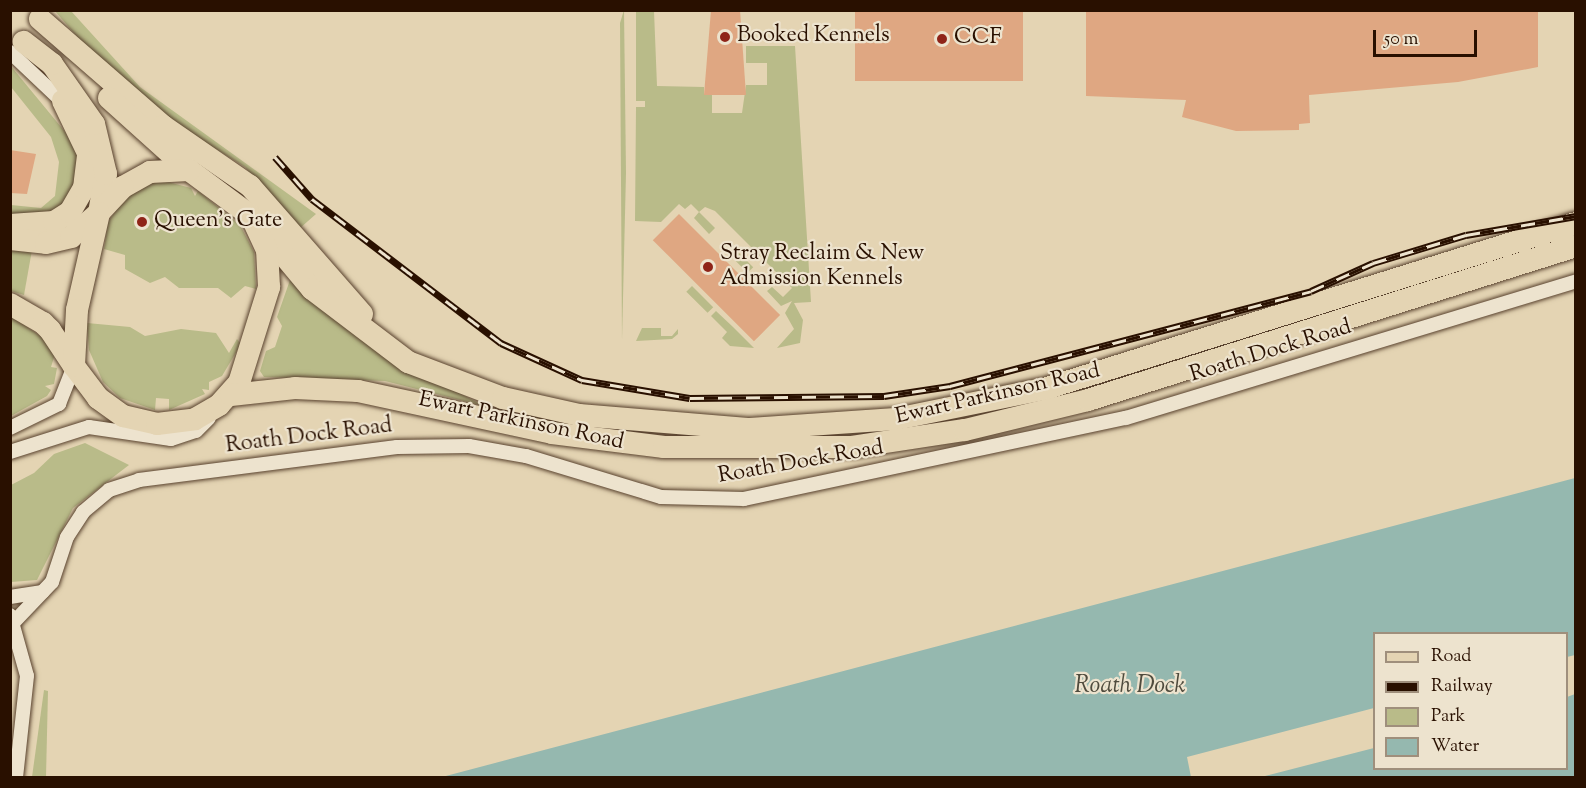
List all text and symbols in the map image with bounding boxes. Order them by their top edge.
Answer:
scale bar [1376,18,1480,56]
place label: Booked Kennels [737,24,890,50]
place label: CCF [954,26,1002,52]
text: 50 m [1384,27,1418,53]
marker: Booked Kennels [718,30,732,44]
marker: CCF [935,32,949,46]
place label: Queen's Gate [154,209,282,235]
marker: Queen's Gate [135,215,149,229]
place label: Stray Reclaim & New Admission Kennels [720,241,924,292]
marker: Stray Reclaim & New Admission Kennels [701,260,715,274]
street label: Roath Dock Road [1187,315,1355,389]
street label: Ewart Parkinson Road [893,359,1103,431]
street label: Ewart Parkinson Road [416,387,626,457]
street label: Roath Dock Road [224,414,394,460]
street label: Roath Dock Road [716,435,886,491]
legend [1373,632,1568,770]
text: Road [1431,644,1471,670]
water label: Roath Dock [1075,673,1185,701]
text: Railway [1431,674,1493,700]
text: Park [1431,704,1465,730]
text: Water [1431,734,1479,760]

